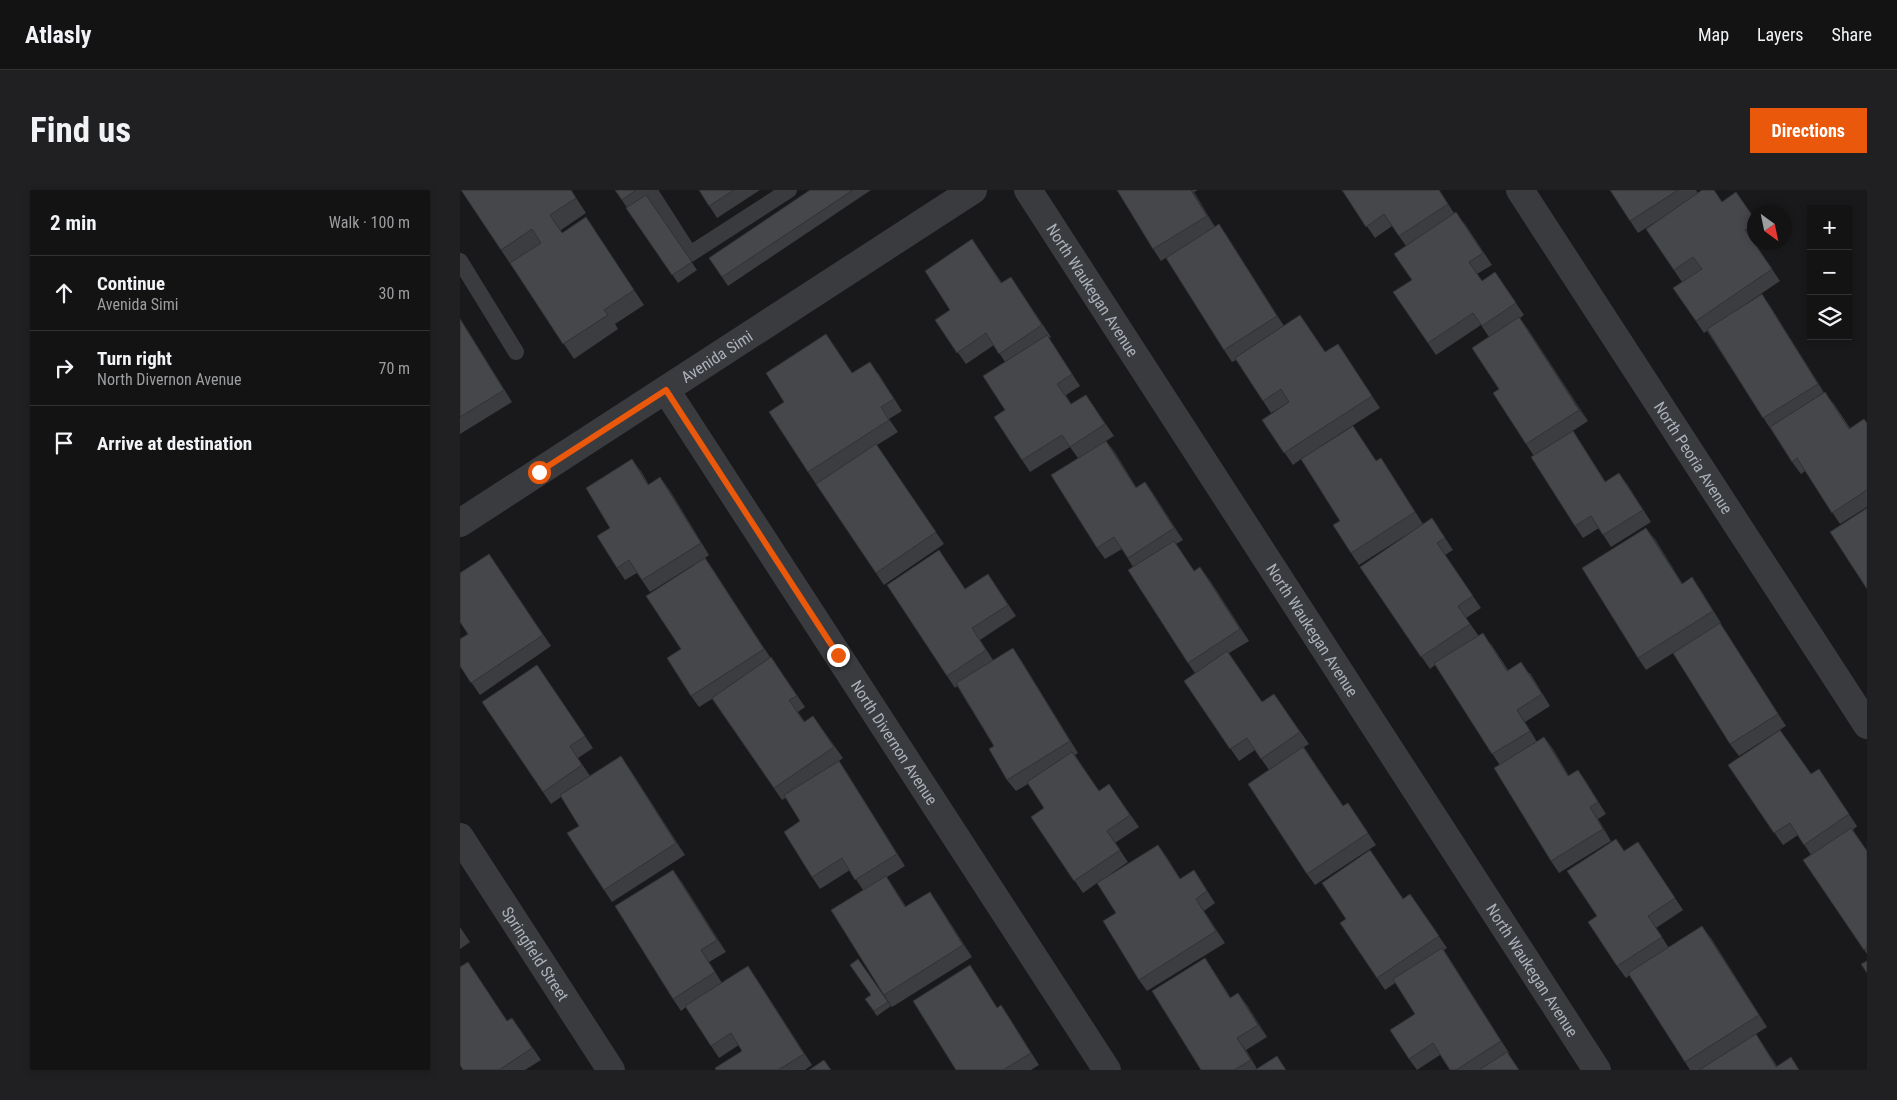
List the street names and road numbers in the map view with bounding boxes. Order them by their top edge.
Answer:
street label: North Waukegan Avenue [1042,220,1142,360]
street label: Avenida Simi [678,327,756,387]
street label: North Peoria Avenue [1650,398,1736,517]
street label: North Waukegan Avenue [1262,560,1362,700]
street label: North Divernon Avenue [847,677,941,808]
street label: North Waukegan Avenue [1482,900,1582,1040]
street label: Springfield Street [498,903,573,1005]

